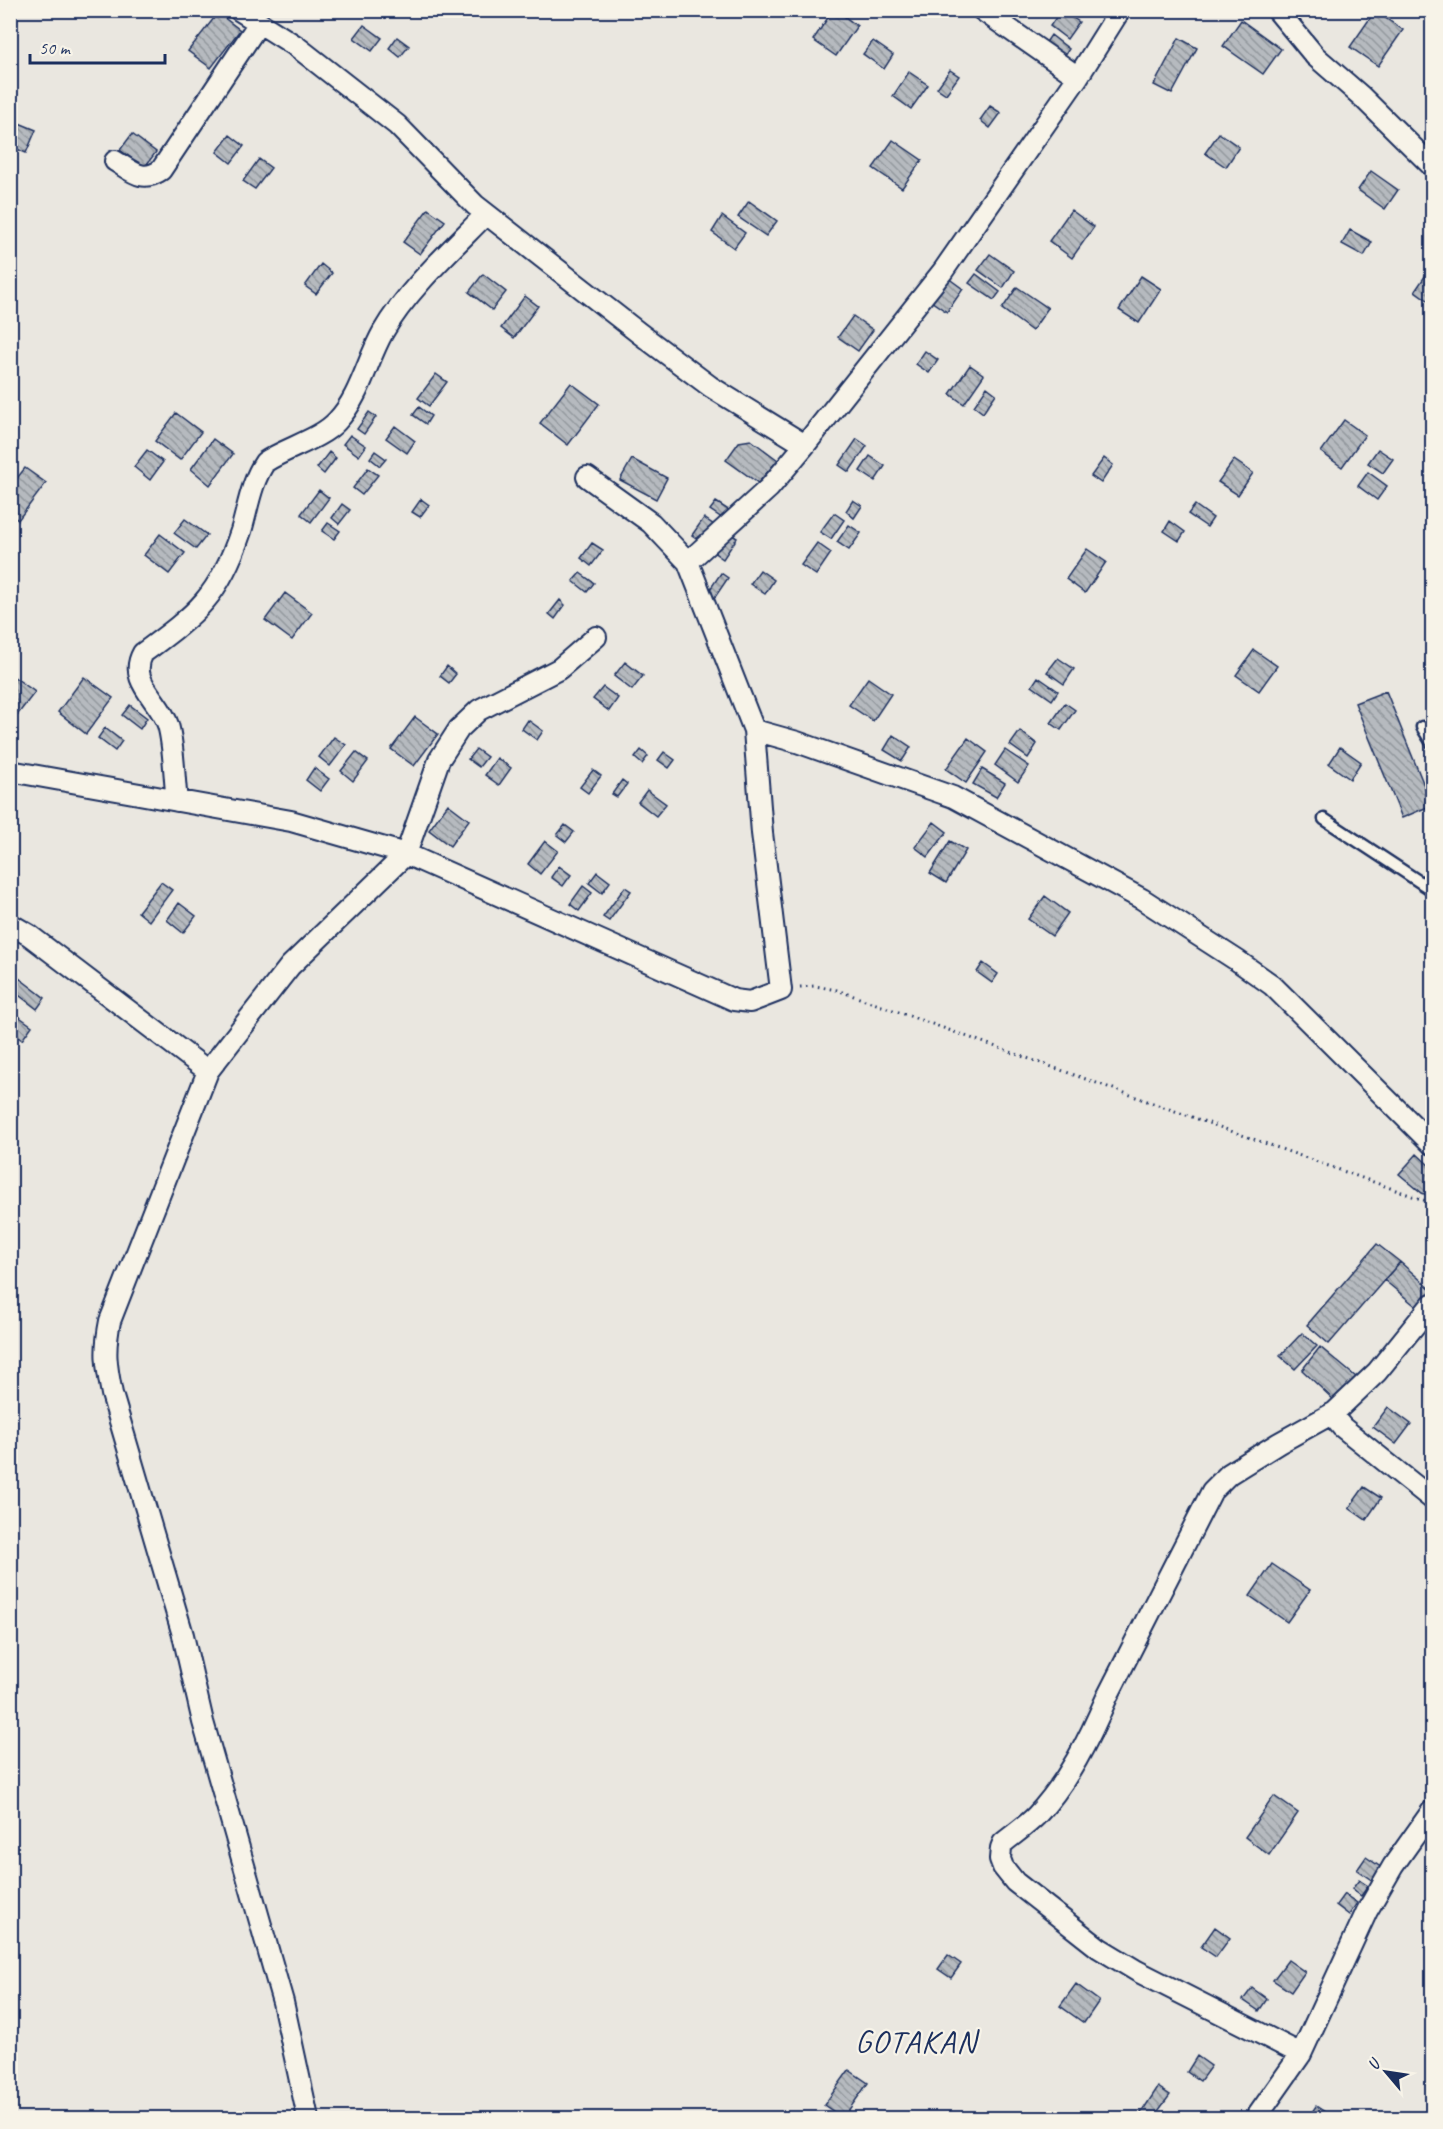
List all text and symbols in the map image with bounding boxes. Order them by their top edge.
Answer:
scale bar [30,27,165,65]
text: 50 m [39,37,72,59]
district label: GOTAKAN [855,2021,980,2062]
north arrow [1356,2042,1416,2102]
text: U [1363,2054,1386,2073]

